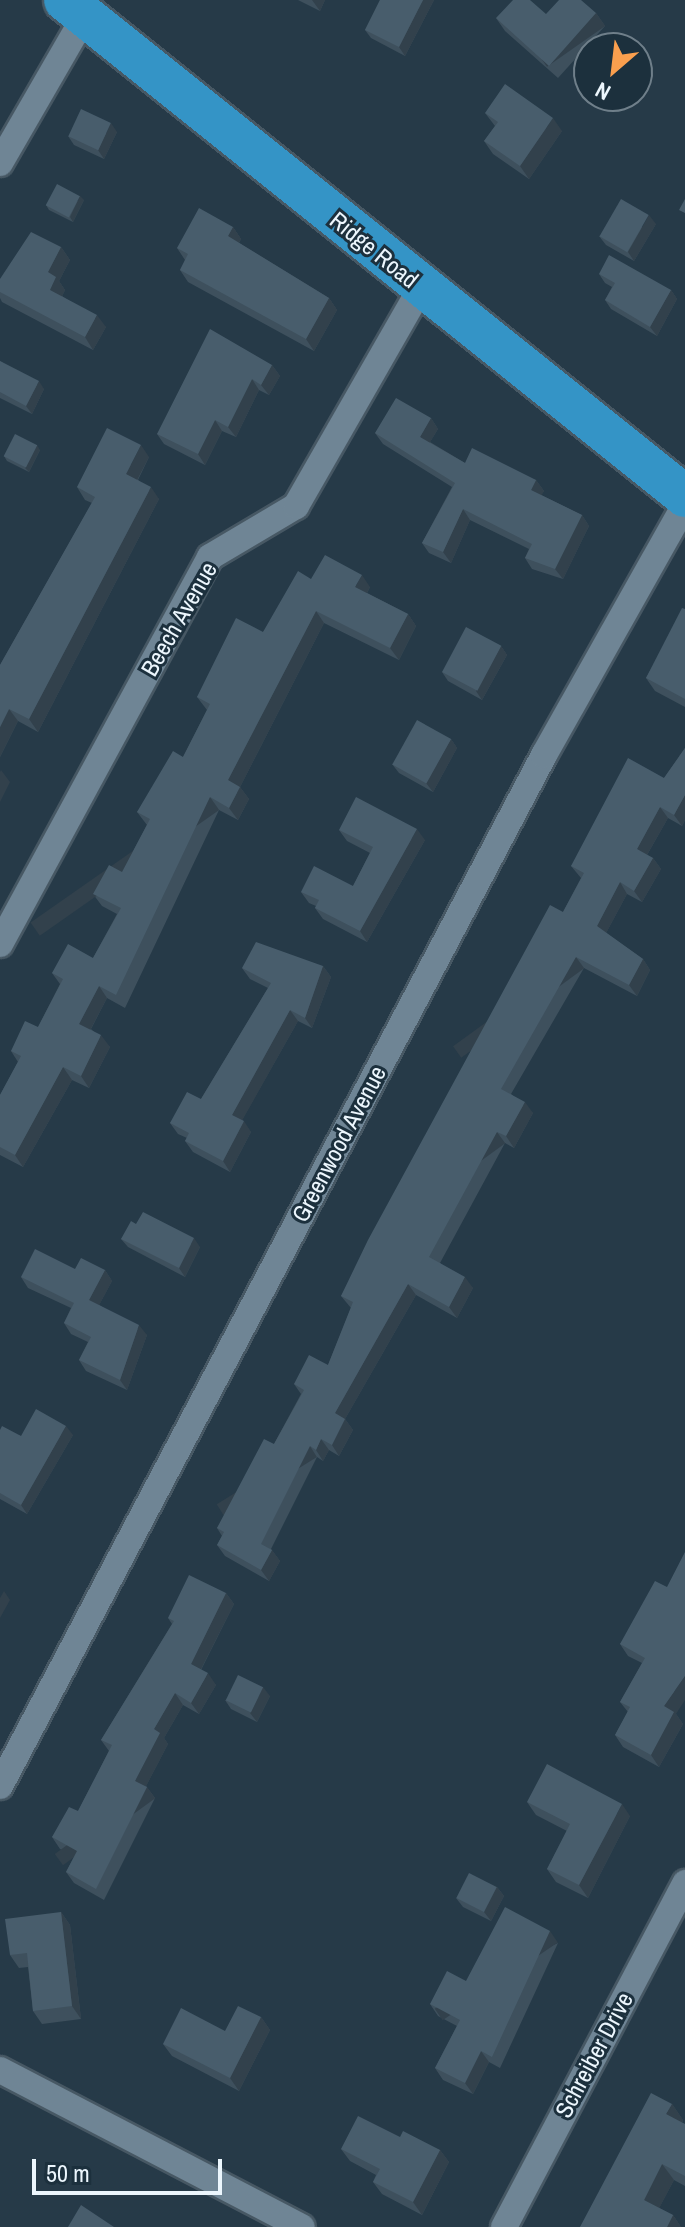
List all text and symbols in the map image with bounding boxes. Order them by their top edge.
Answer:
north arrow [573,32,653,112]
text: N [590,75,615,108]
street label: Ridge Road [324,206,424,294]
street label: Beech Avenue [135,557,223,681]
street label: Greenwood Avenue [286,1061,392,1227]
street label: Schreiber Drive [549,1987,639,2123]
scale bar [36,2143,226,2193]
text: 50 m [46,2157,90,2189]

